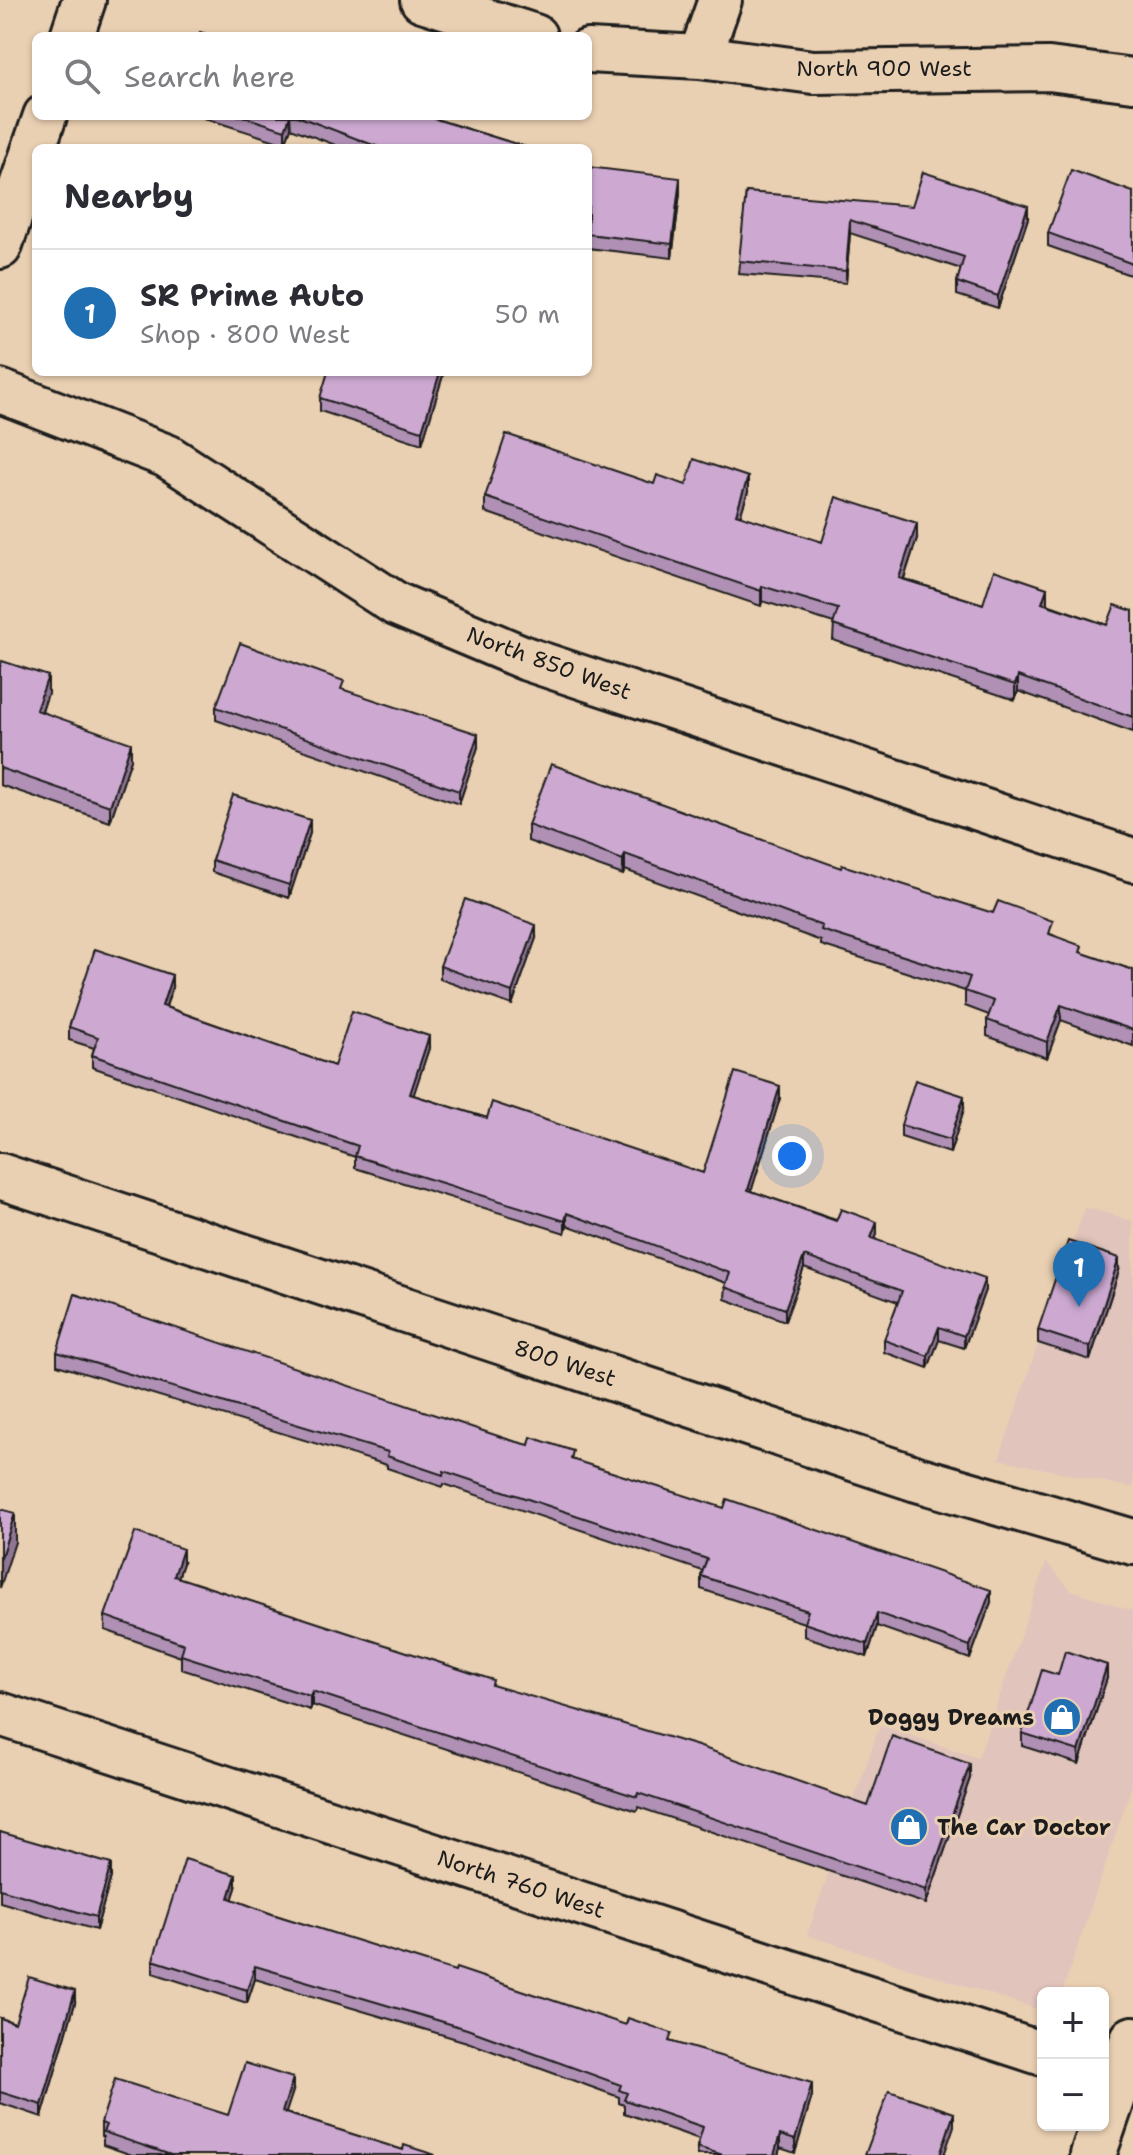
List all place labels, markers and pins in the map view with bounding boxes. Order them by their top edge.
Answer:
pin: 1 [1053,1241,1105,1307]
shop icon: Doggy Dreams [1041,1696,1083,1738]
place label: Doggy Dreams [868,1703,1034,1732]
shop icon: The Car Doctor [888,1806,930,1848]
place label: The Car Doctor [937,1813,1111,1842]

